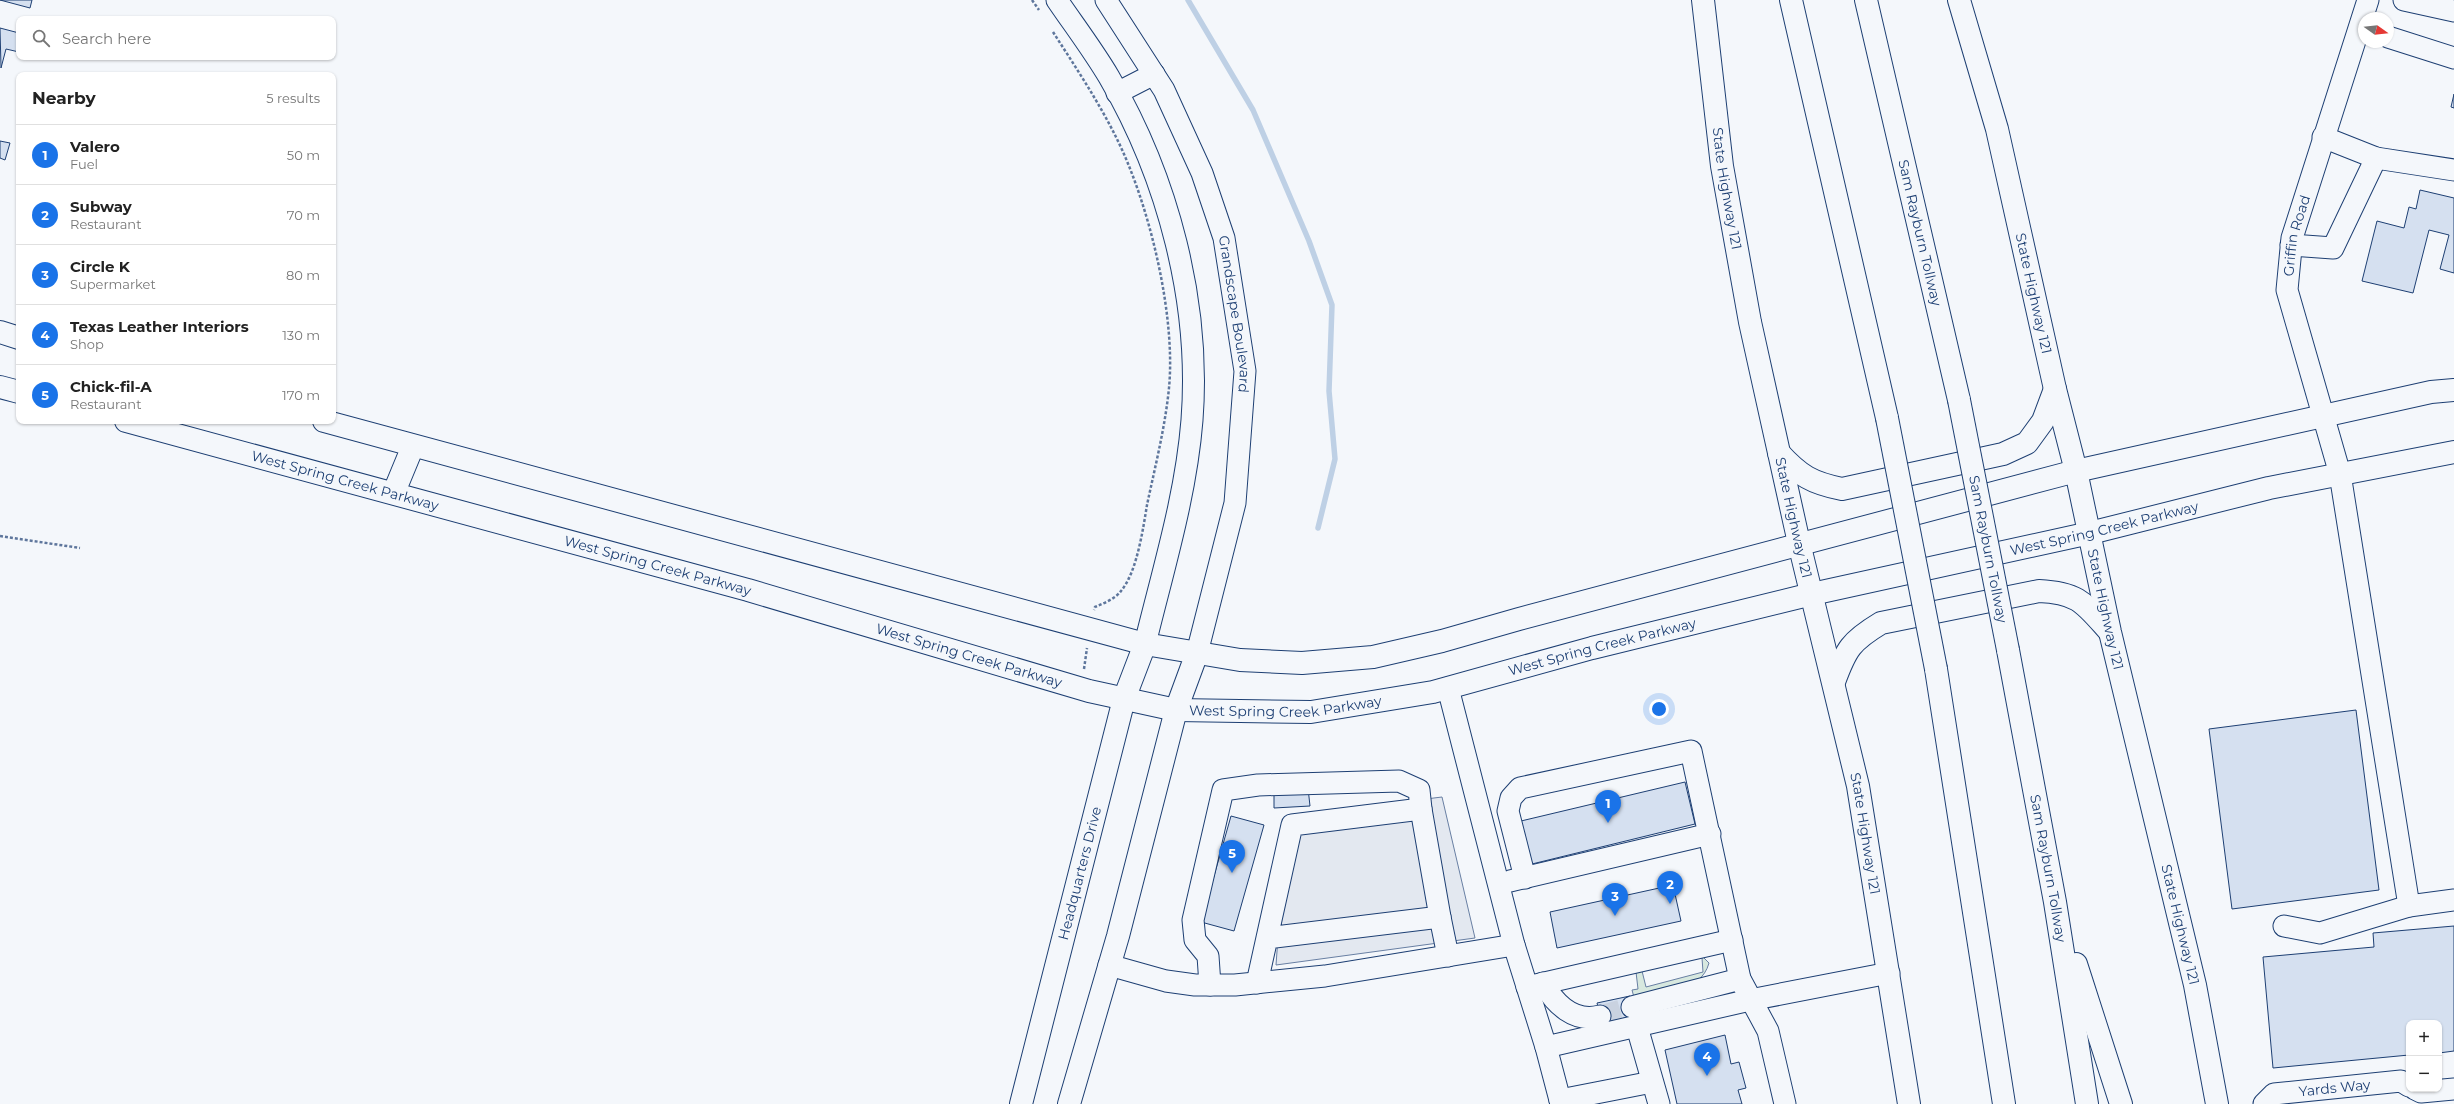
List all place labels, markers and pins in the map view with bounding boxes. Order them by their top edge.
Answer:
pin: 1 [1595,790,1621,823]
pin: 5 [1219,840,1245,873]
pin: 2 [1657,871,1683,904]
pin: 3 [1602,883,1628,916]
pin: 4 [1694,1043,1720,1076]

